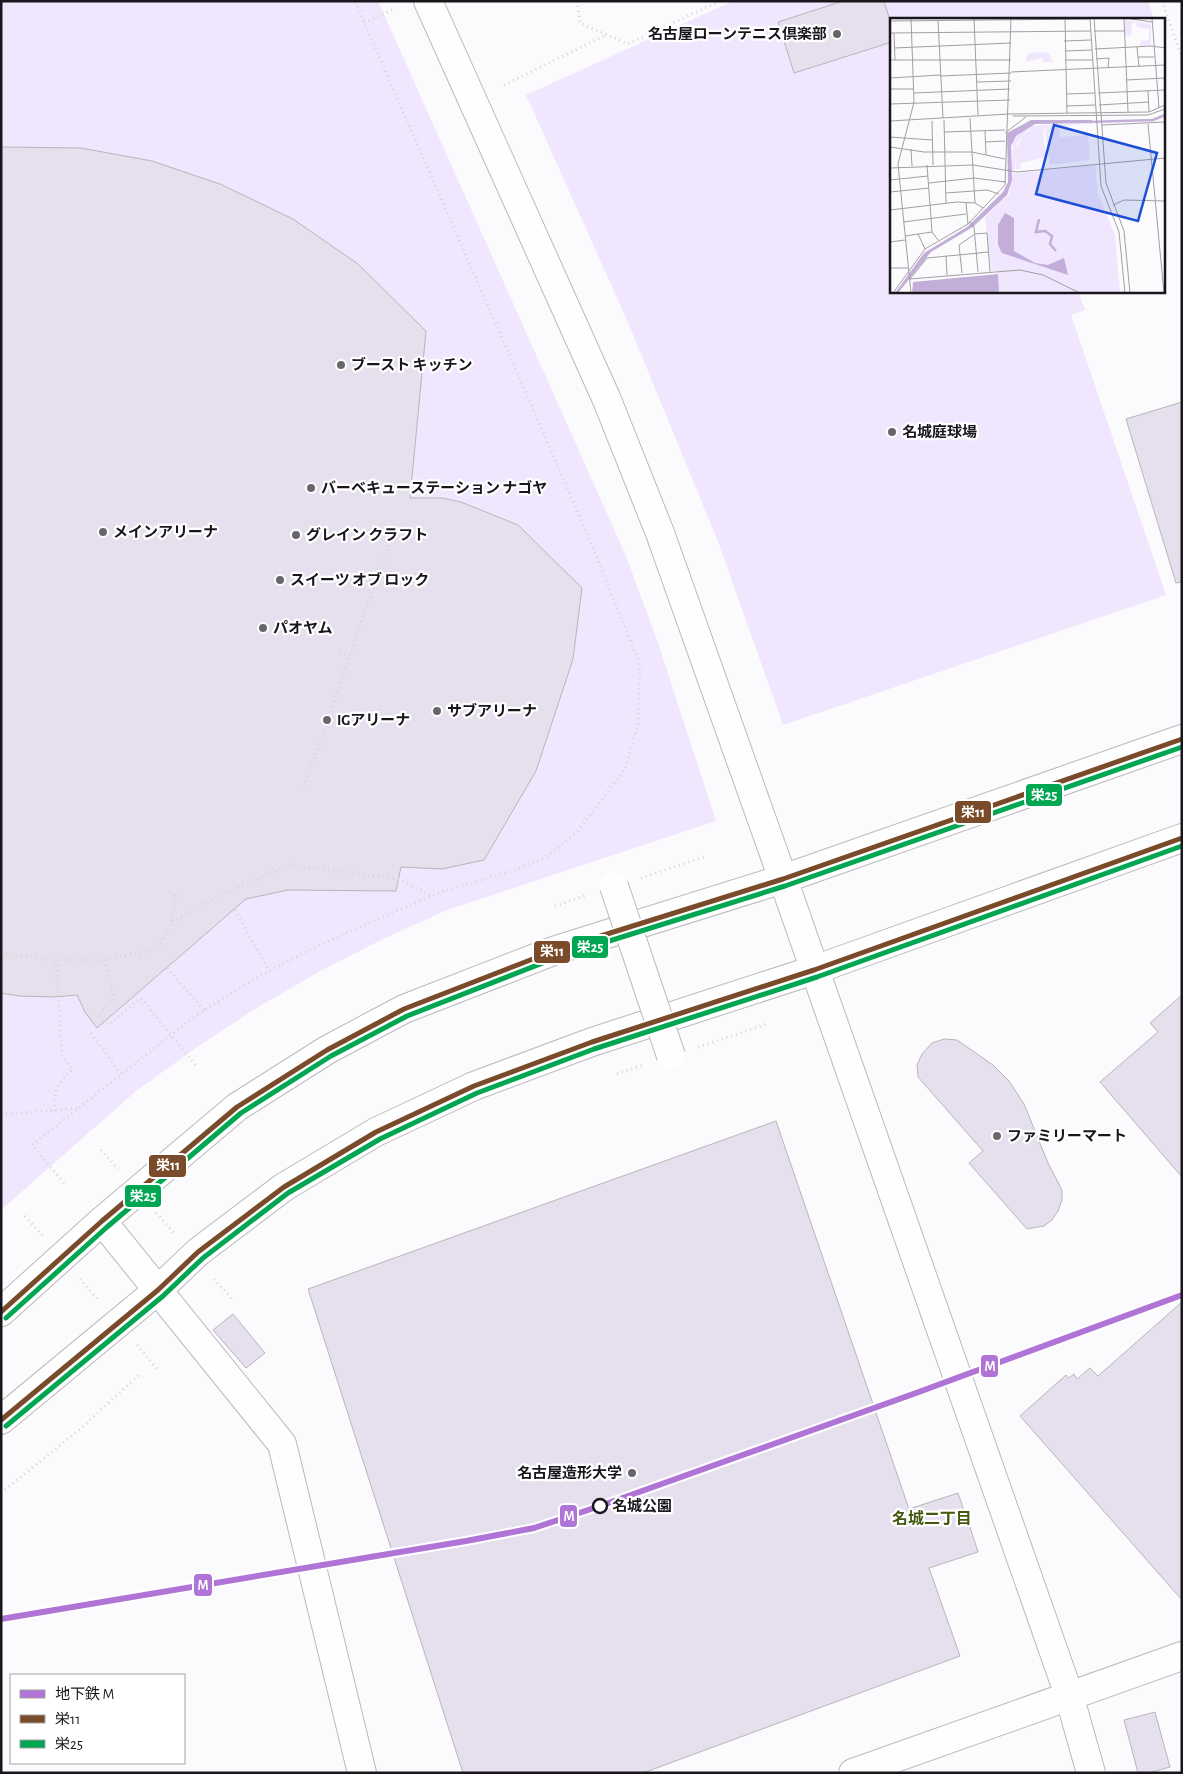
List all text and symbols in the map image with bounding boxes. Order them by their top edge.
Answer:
inset map [890,18,1166,292]
place label: 名古屋ローンテニス倶楽部 [648,26,827,42]
marker: 名古屋ローンテニス倶楽部 [831,28,843,40]
place label: ブースト キッチン [351,356,473,373]
marker: ブースト キッチン [335,359,347,371]
place label: 名城庭球場 [902,423,977,440]
marker: 名城庭球場 [886,426,898,438]
place label: バーベキューステーション ナゴヤ [321,480,547,496]
marker: バーベキューステーション ナゴヤ [305,482,317,494]
place label: メインアリーナ [113,524,218,540]
marker: メインアリーナ [97,526,109,538]
place label: グレイン クラフト [306,527,428,543]
marker: グレイン クラフト [290,529,302,541]
place label: スイーツ オブ ロック [290,571,429,588]
marker: スイーツ オブ ロック [274,574,286,586]
place label: パオヤム [273,620,333,636]
marker: パオヤム [257,622,269,634]
place label: サブアリーナ [447,702,537,719]
marker: サブアリーナ [431,705,443,717]
place label: IGアリーナ [337,713,410,728]
marker: IGアリーナ [321,714,333,726]
line badge: 栄25 [1025,783,1063,807]
text: 栄25 [1031,788,1057,803]
line badge: 栄11 [954,800,992,824]
text: 栄11 [961,805,985,820]
line badge: 栄25 [571,935,609,959]
line badge: 栄11 [533,940,571,964]
text: 栄25 [577,940,603,955]
text: 栄11 [540,944,564,959]
place label: ファミリーマート [1007,1129,1127,1144]
marker: ファミリーマート [991,1130,1003,1142]
line badge: 栄11 [148,1154,187,1178]
text: 栄11 [156,1158,180,1173]
line badge: 栄25 [124,1184,162,1208]
text: 栄25 [130,1189,156,1204]
line badge: M [980,1354,999,1378]
text: M [984,1360,996,1374]
place label: 名古屋造形大学 [517,1465,622,1481]
marker: 名古屋造形大学 [626,1467,638,1479]
place label: 名城公園 [612,1497,672,1514]
marker: 名城公園 [592,1498,608,1514]
line badge: M [559,1504,578,1528]
district label: 名城二丁目 [892,1509,972,1527]
text: M [563,1510,575,1524]
line badge: M [193,1573,213,1597]
text: M [197,1579,209,1593]
legend [10,1674,185,1764]
text: 地下鉄 M [55,1686,114,1702]
text: 栄11 [55,1711,80,1727]
text: 栄25 [55,1736,83,1752]

